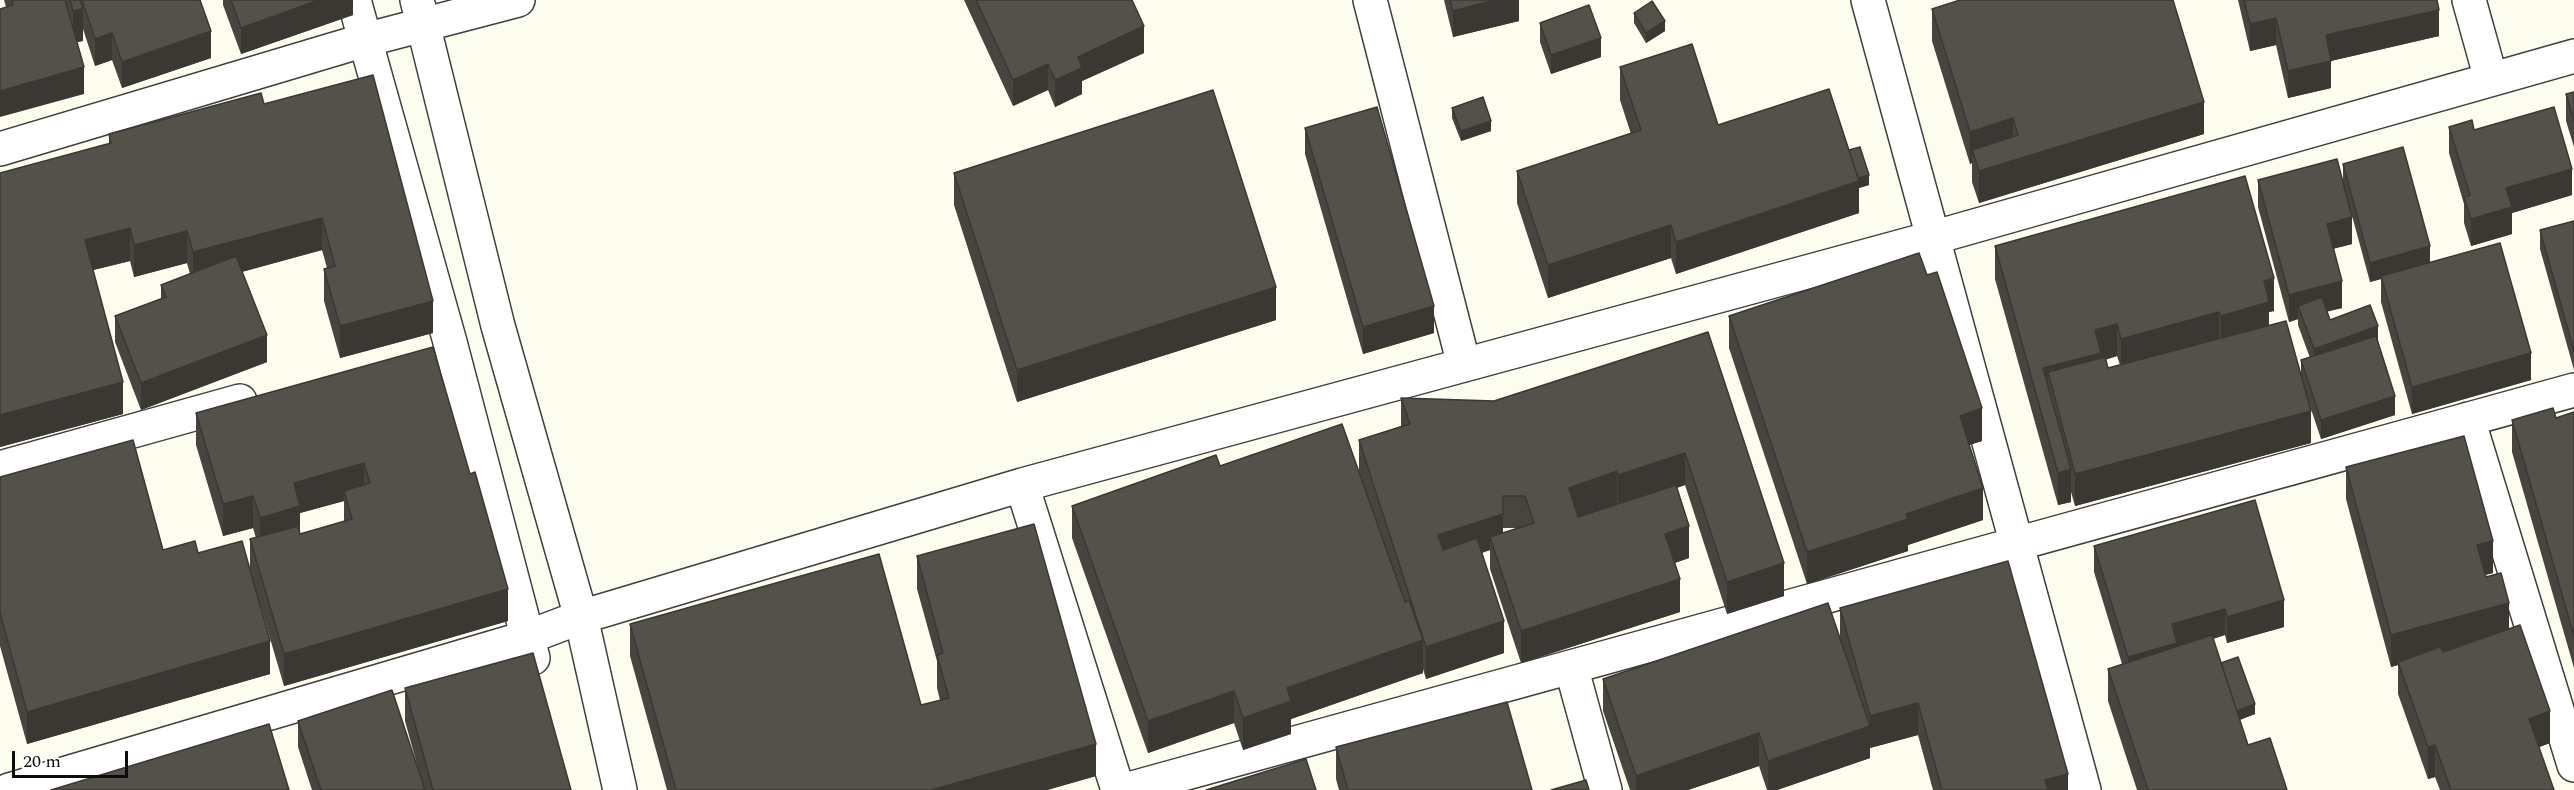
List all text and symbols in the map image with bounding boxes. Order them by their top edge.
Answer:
scale bar [15,739,130,777]
text: 20 m [23,748,61,775]

